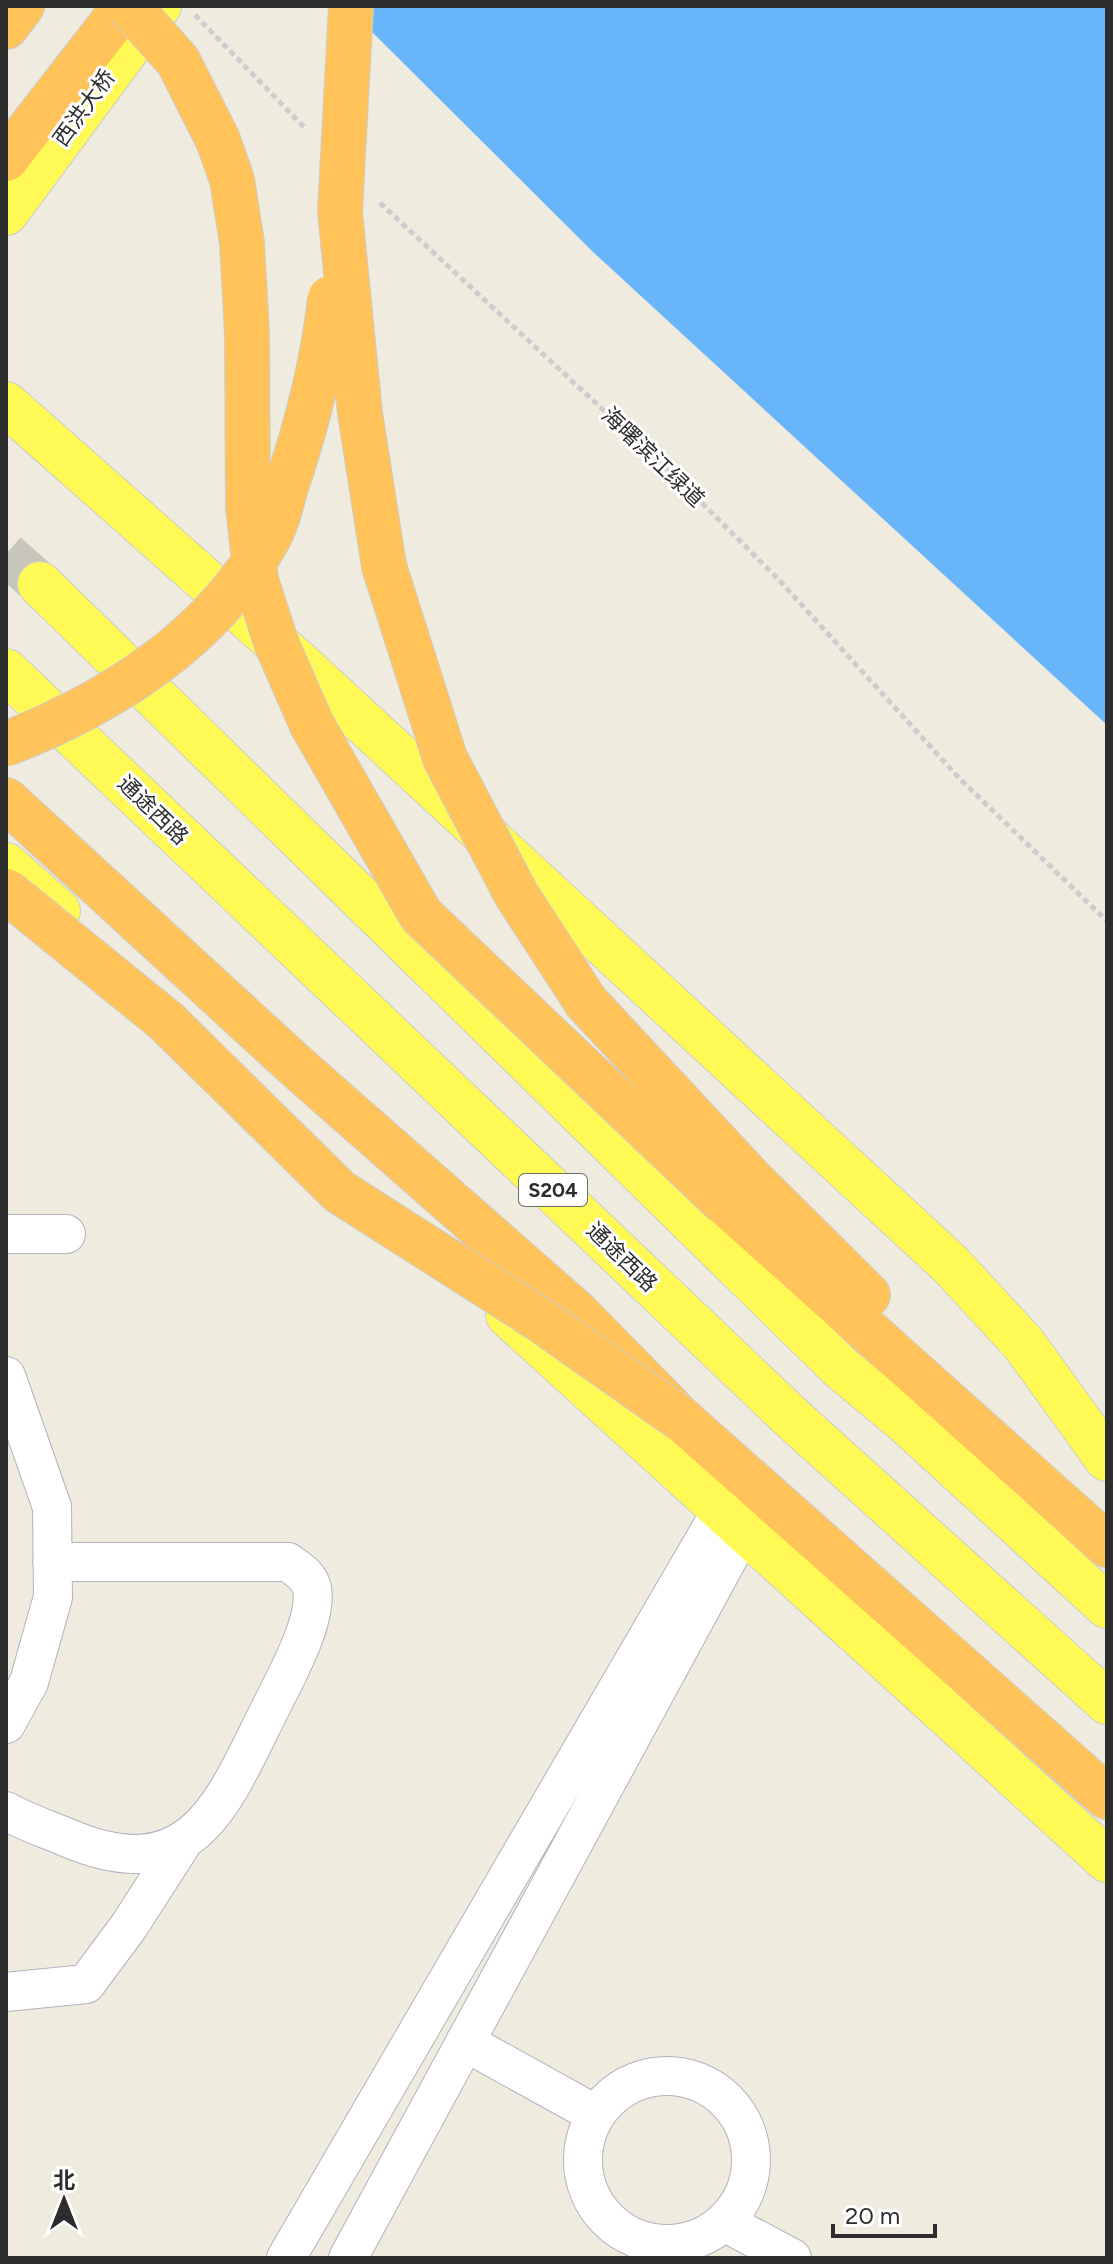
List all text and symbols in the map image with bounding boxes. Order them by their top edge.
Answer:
street label: 西洪大桥 [47,64,121,152]
street label: 海曙滨江绿道 [596,401,710,513]
street label: 通途西路 [112,770,194,850]
road number: S204 [519,1174,587,1206]
street label: 通途西路 [581,1217,663,1297]
north arrow [24,2160,104,2240]
text: 北 [53,2167,75,2194]
scale bar [833,2188,935,2238]
text: 20 m [845,2201,900,2230]

